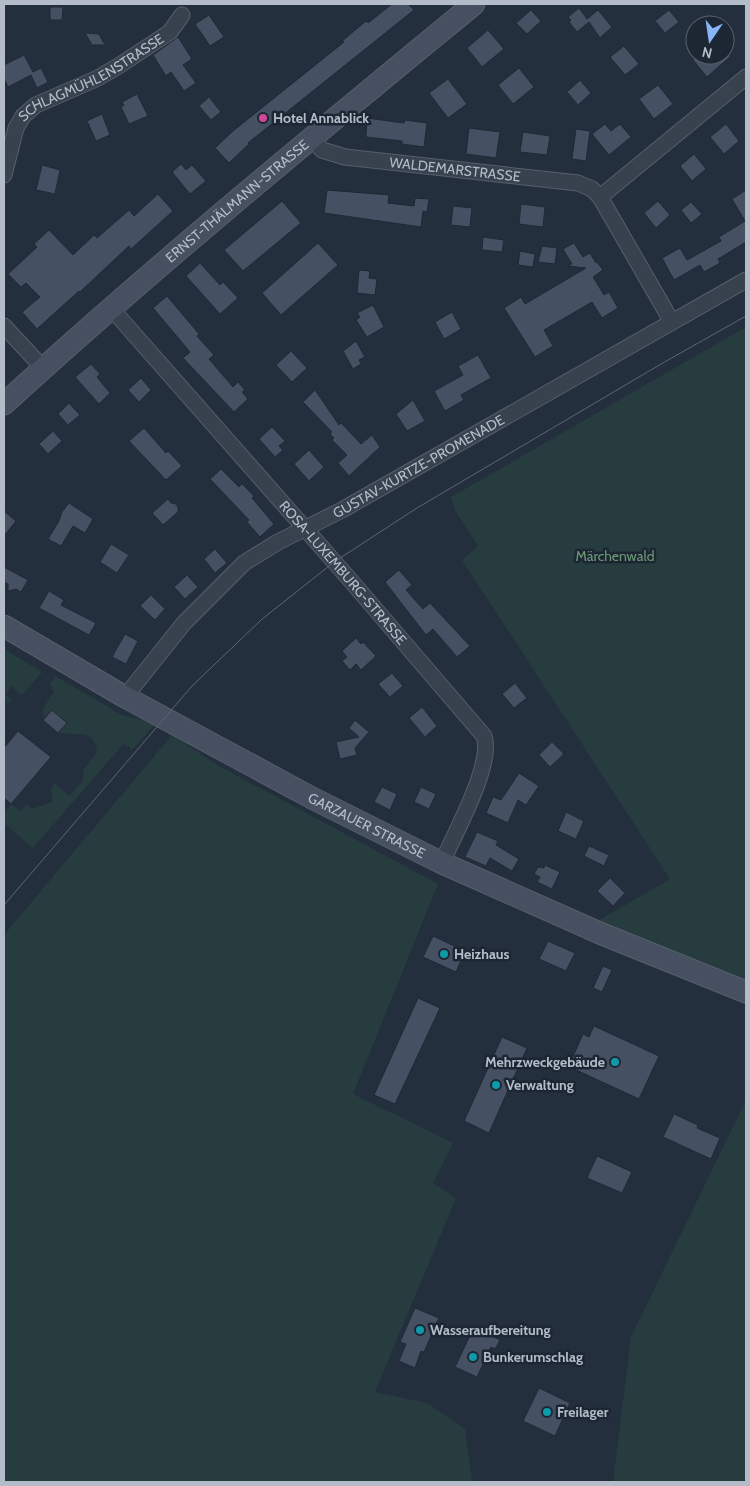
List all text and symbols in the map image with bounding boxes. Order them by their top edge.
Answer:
north arrow [685,15,735,65]
street label: SCHLAGMÜHLENSTRASSE [14,29,167,125]
text: N [700,43,714,63]
place label: Hotel Annablick [273,109,369,127]
marker: Hotel Annablick [257,112,269,124]
street label: ERNST-THÄLMANN-STRASSE [162,135,312,266]
street label: WALDEMARSTRASSE [389,153,522,186]
street label: GUSTAV-KURTZE-PROMENADE [330,410,508,522]
street label: ROSA-LUXEMBURG-STRASSE [276,497,411,649]
park label: Märchenwald [576,547,654,565]
street label: GARZAUER STRASSE [305,788,429,862]
place label: Heizhaus [454,945,510,963]
marker: Heizhaus [438,948,450,960]
place label: Mehrzweckgebäude [485,1053,605,1071]
marker: Mehrzweckgebäude [609,1056,621,1068]
place label: Verwaltung [506,1076,574,1094]
marker: Verwaltung [490,1079,502,1091]
place label: Wasseraufbereitung [430,1321,551,1339]
marker: Wasseraufbereitung [414,1324,426,1336]
place label: Bunkerumschlag [483,1348,583,1366]
marker: Bunkerumschlag [467,1351,479,1363]
place label: Freilager [557,1403,609,1421]
marker: Freilager [541,1406,553,1418]

